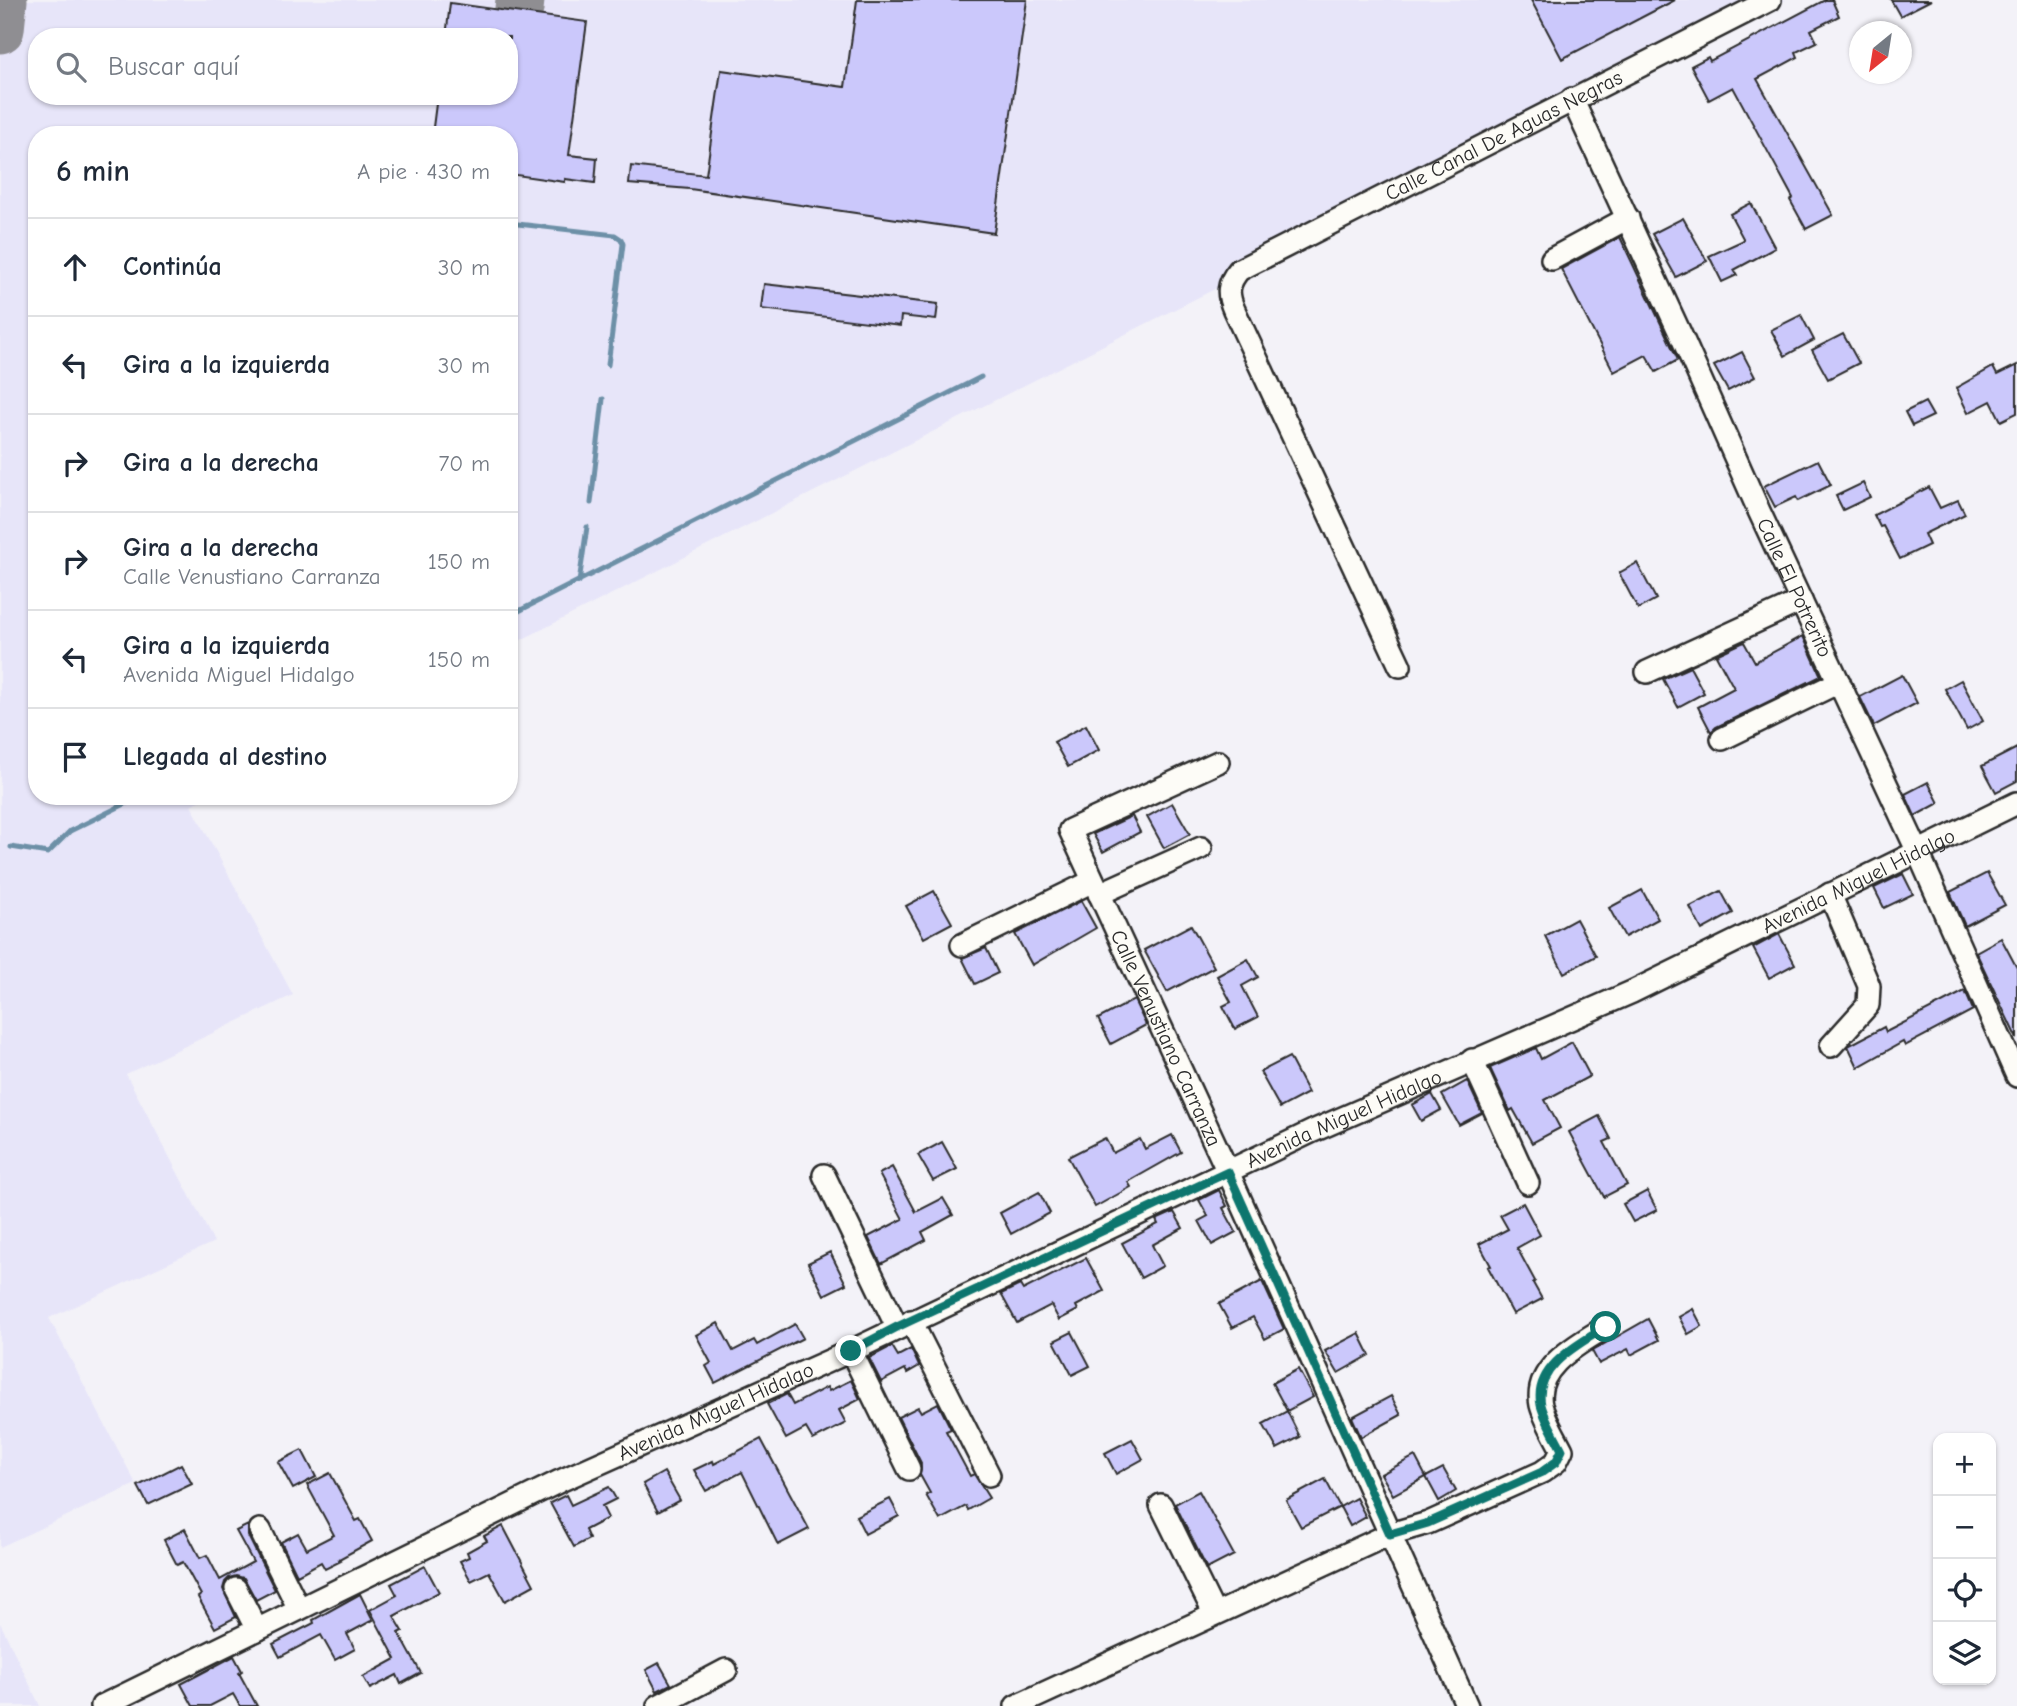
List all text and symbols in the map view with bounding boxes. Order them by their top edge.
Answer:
north arrow [1849,21,1912,84]
search box [28,28,518,105]
icon: search [52,48,90,86]
text: Buscar aquí [108,52,239,82]
street label: Calle Canal De Aguas Negras [1381,65,1626,206]
text: 6 min [56,154,130,189]
text: A pie · 430 m [357,158,490,185]
icon: ahead [56,248,94,286]
text: Continúa [123,252,222,282]
text: 30 m [438,254,490,281]
icon: left [56,346,94,384]
text: Gira a la izquierda [123,350,330,380]
text: 30 m [438,352,490,379]
icon: right [56,444,94,482]
text: Gira a la derecha [123,448,319,478]
text: 70 m [438,450,490,477]
street label: Calle El Potrerito [1752,514,1837,661]
text: Gira a la derecha [123,533,319,563]
icon: right [56,542,94,580]
text: 150 m [428,548,490,575]
text: Calle Venustiano Carranza [123,563,381,590]
text: Gira a la izquierda [123,631,330,661]
icon: left [56,640,94,678]
text: 150 m [428,646,490,673]
text: Avenida Miguel Hidalgo [123,661,355,688]
icon: arrive [56,738,94,776]
text: Llegada al destino [123,742,327,772]
street label: Avenida Miguel Hidalgo [1758,823,1959,938]
street label: Calle Venustiano Carranza [1106,926,1226,1150]
street label: Avenida Miguel Hidalgo [1242,1064,1445,1173]
route start [1590,1311,1621,1342]
route end [835,1335,866,1366]
street label: Avenida Miguel Hidalgo [614,1357,817,1466]
map controls [1933,1433,1996,1685]
button: + [1933,1433,1996,1496]
button: − [1933,1496,1996,1559]
button: locate [1933,1559,1996,1622]
button: layers [1933,1622,1996,1685]

